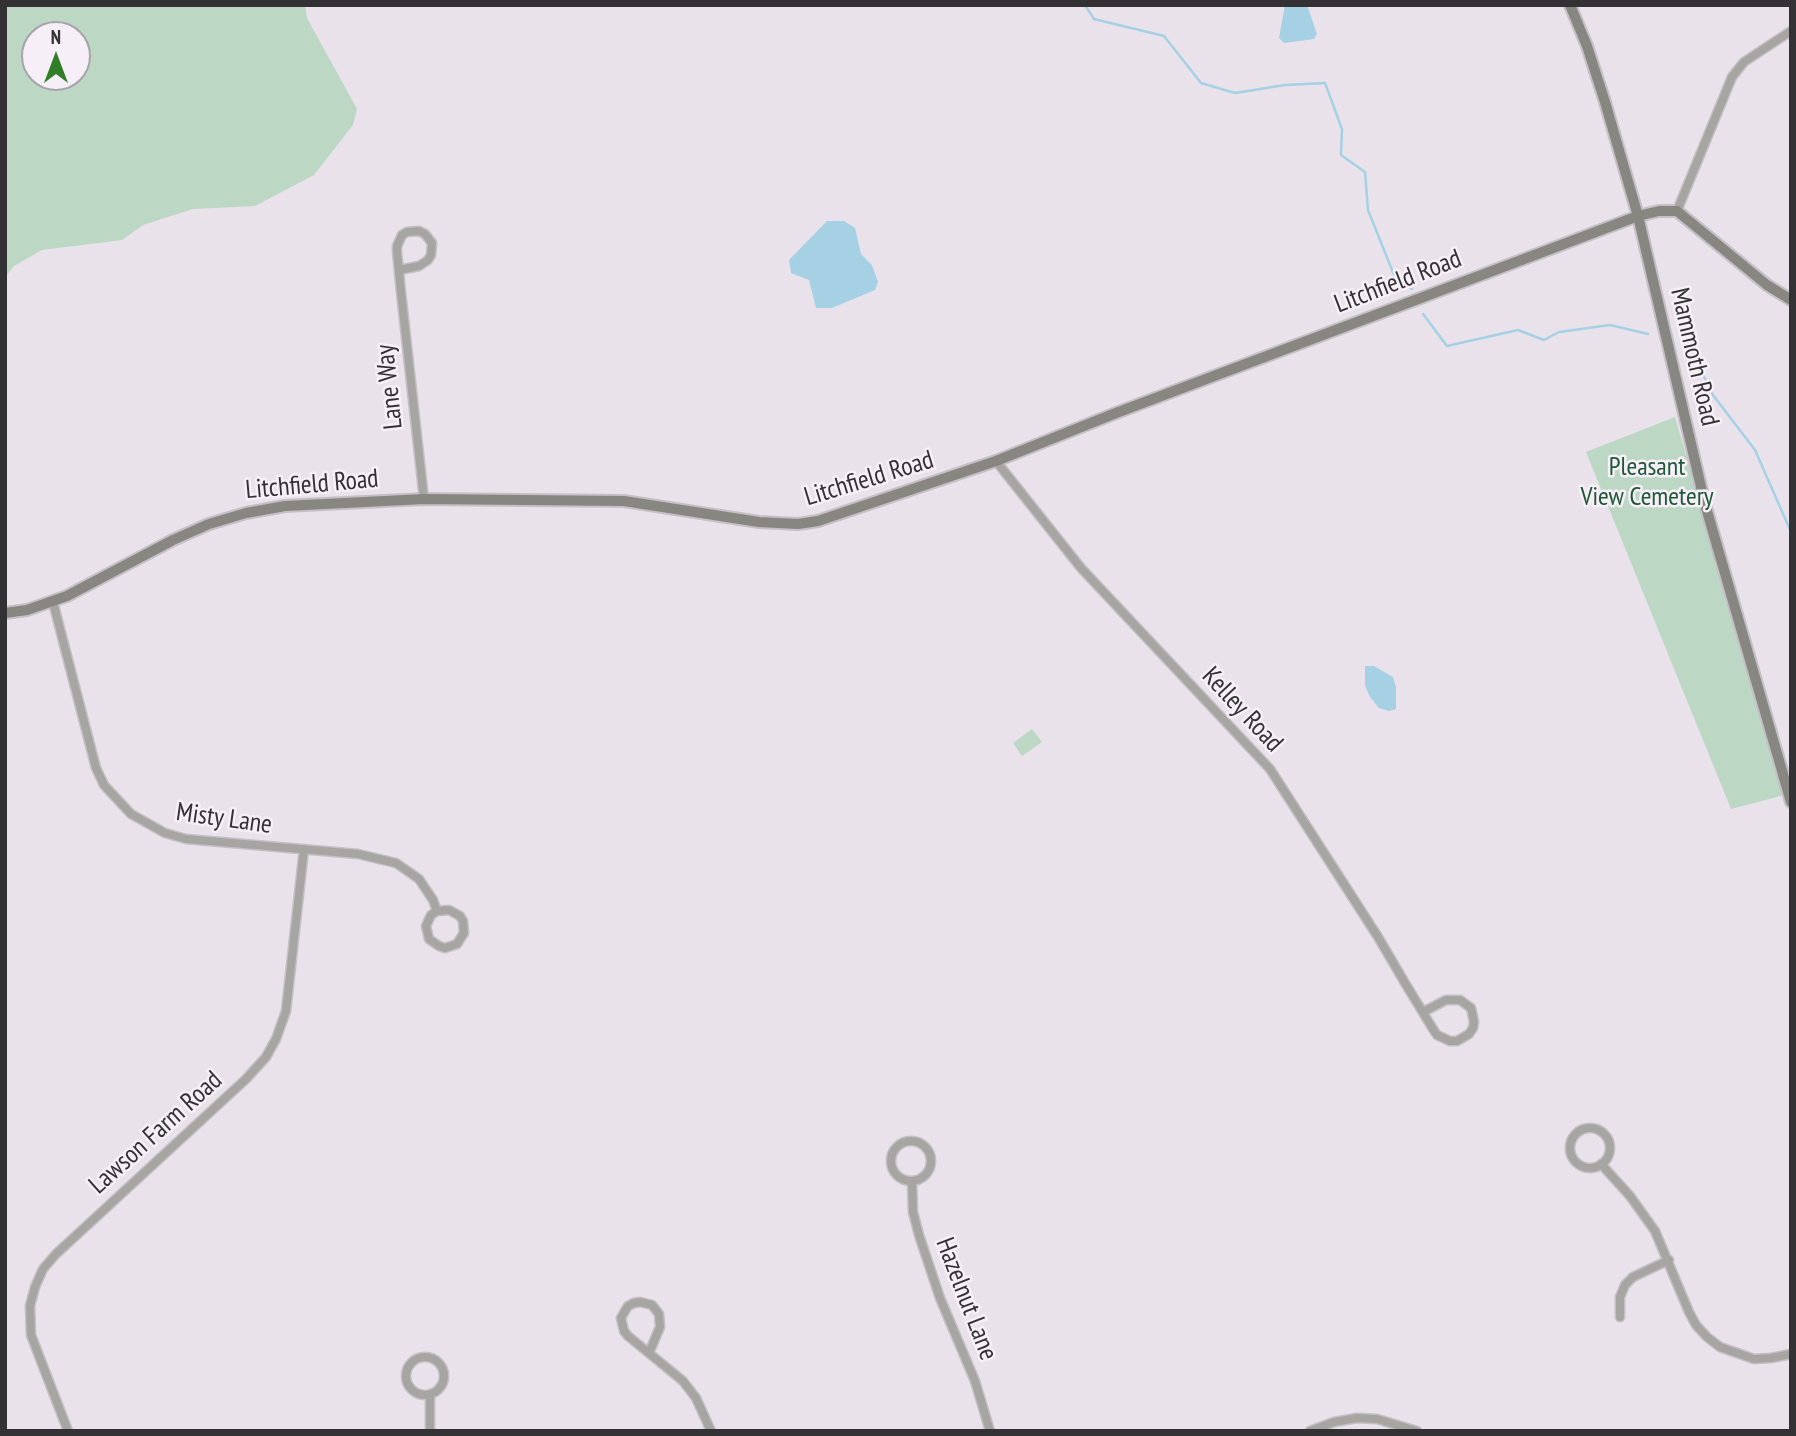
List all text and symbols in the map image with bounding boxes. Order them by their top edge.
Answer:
north arrow [21,21,91,91]
text: N [51,25,61,49]
street label: Litchfield Road [1330,244,1466,320]
street label: Mammoth Road [1663,285,1725,429]
street label: Lane Way [370,343,410,431]
street label: Litchfield Road [801,445,937,513]
park label: Pleasant View Cemetery [1580,452,1714,514]
street label: Litchfield Road [244,464,380,506]
street label: Kelley Road [1195,661,1289,759]
street label: Misty Lane [174,797,274,841]
street label: Lawson Farm Road [83,1065,229,1201]
street label: Hazelnut Lane [928,1233,1004,1365]

